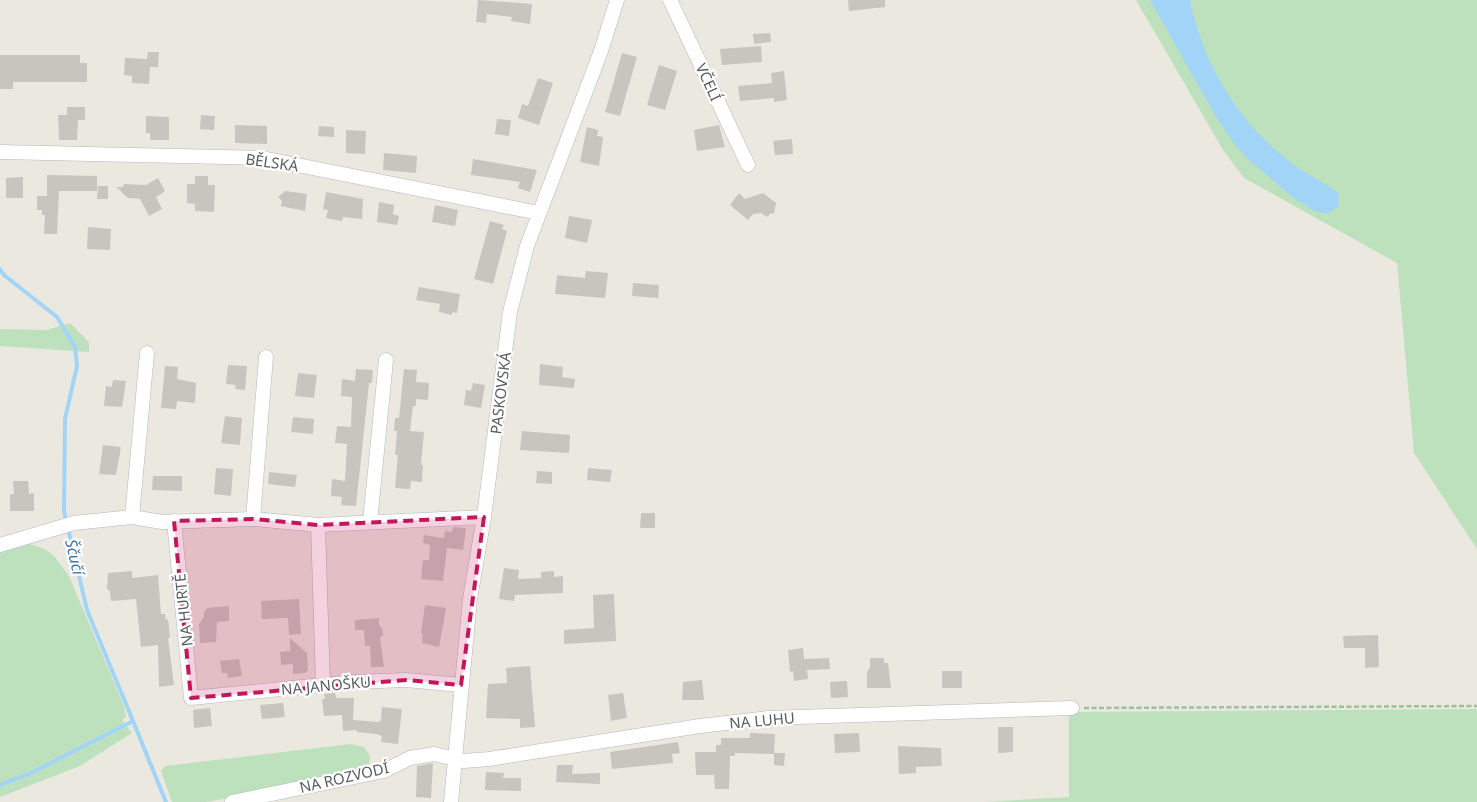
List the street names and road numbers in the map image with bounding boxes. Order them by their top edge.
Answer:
street label: VČELÍ [692,60,726,104]
street label: BĚLSKÁ [244,148,300,176]
street label: PASKOVSKÁ [485,350,515,435]
street label: NA HURTĚ [169,573,197,647]
street label: NA JANOŠKU [280,671,372,699]
street label: NA LUHU [728,707,796,733]
street label: NA ROZVODÍ [297,757,391,797]

